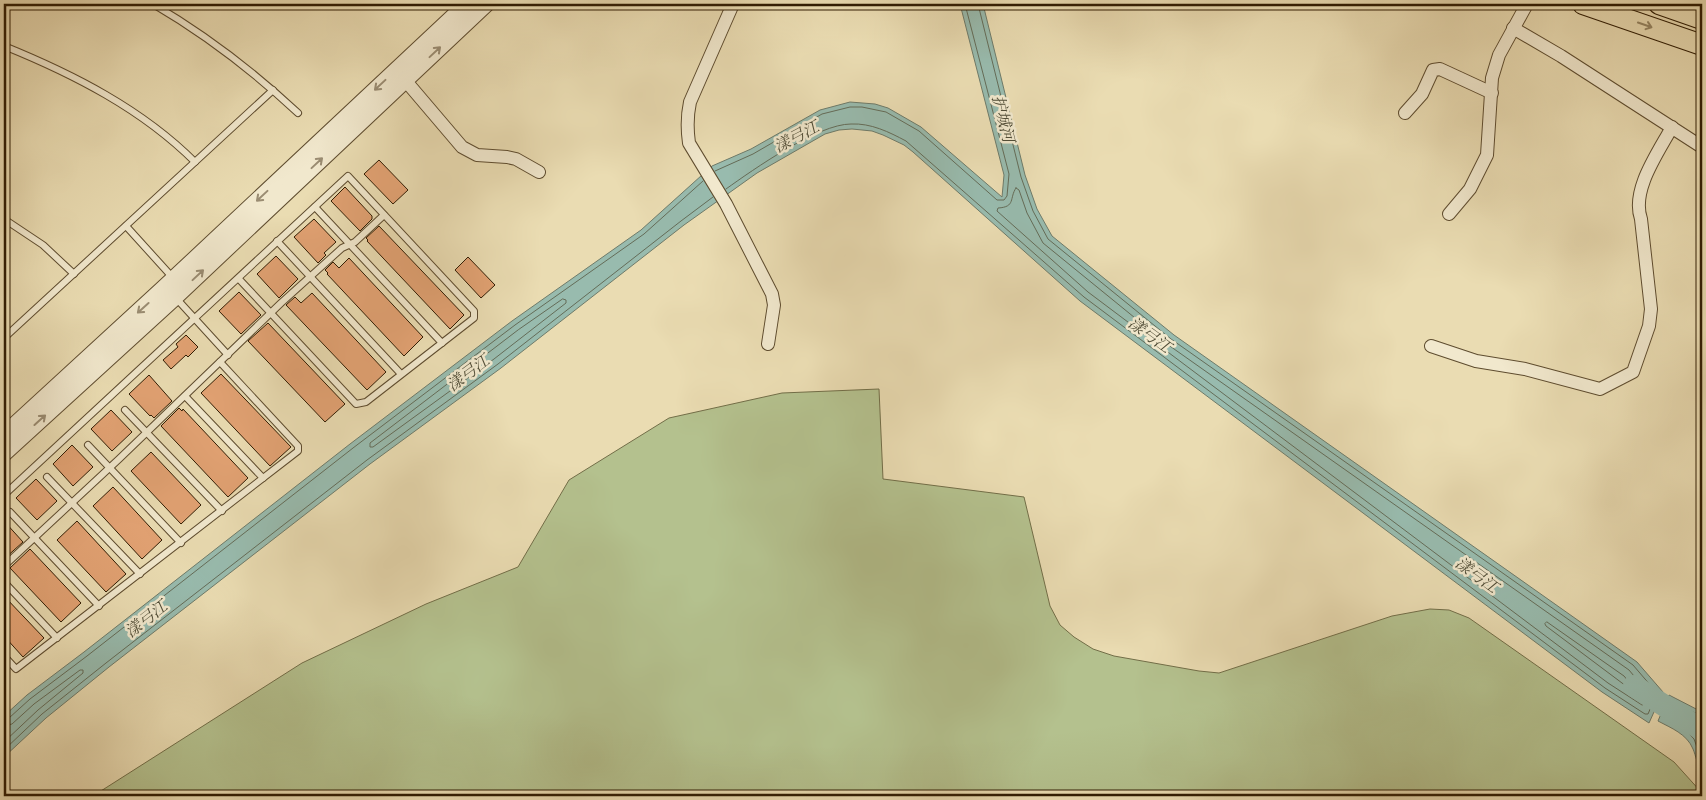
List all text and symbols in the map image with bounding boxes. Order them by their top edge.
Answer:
one-way arrow [1637,21,1652,30]
one-way arrow [429,46,441,58]
one-way arrow [374,79,386,91]
water label: 护城河 [986,93,1018,148]
water label: 漾弓江 [771,117,825,158]
one-way arrow [310,157,323,169]
one-way arrow [255,190,268,202]
one-way arrow [192,269,205,281]
one-way arrow [137,302,150,313]
water label: 漾弓江 [1124,314,1176,359]
water label: 漾弓江 [444,350,496,396]
one-way arrow [33,414,46,426]
water label: 漾弓江 [1451,554,1503,599]
water label: 漾弓江 [122,596,174,643]

